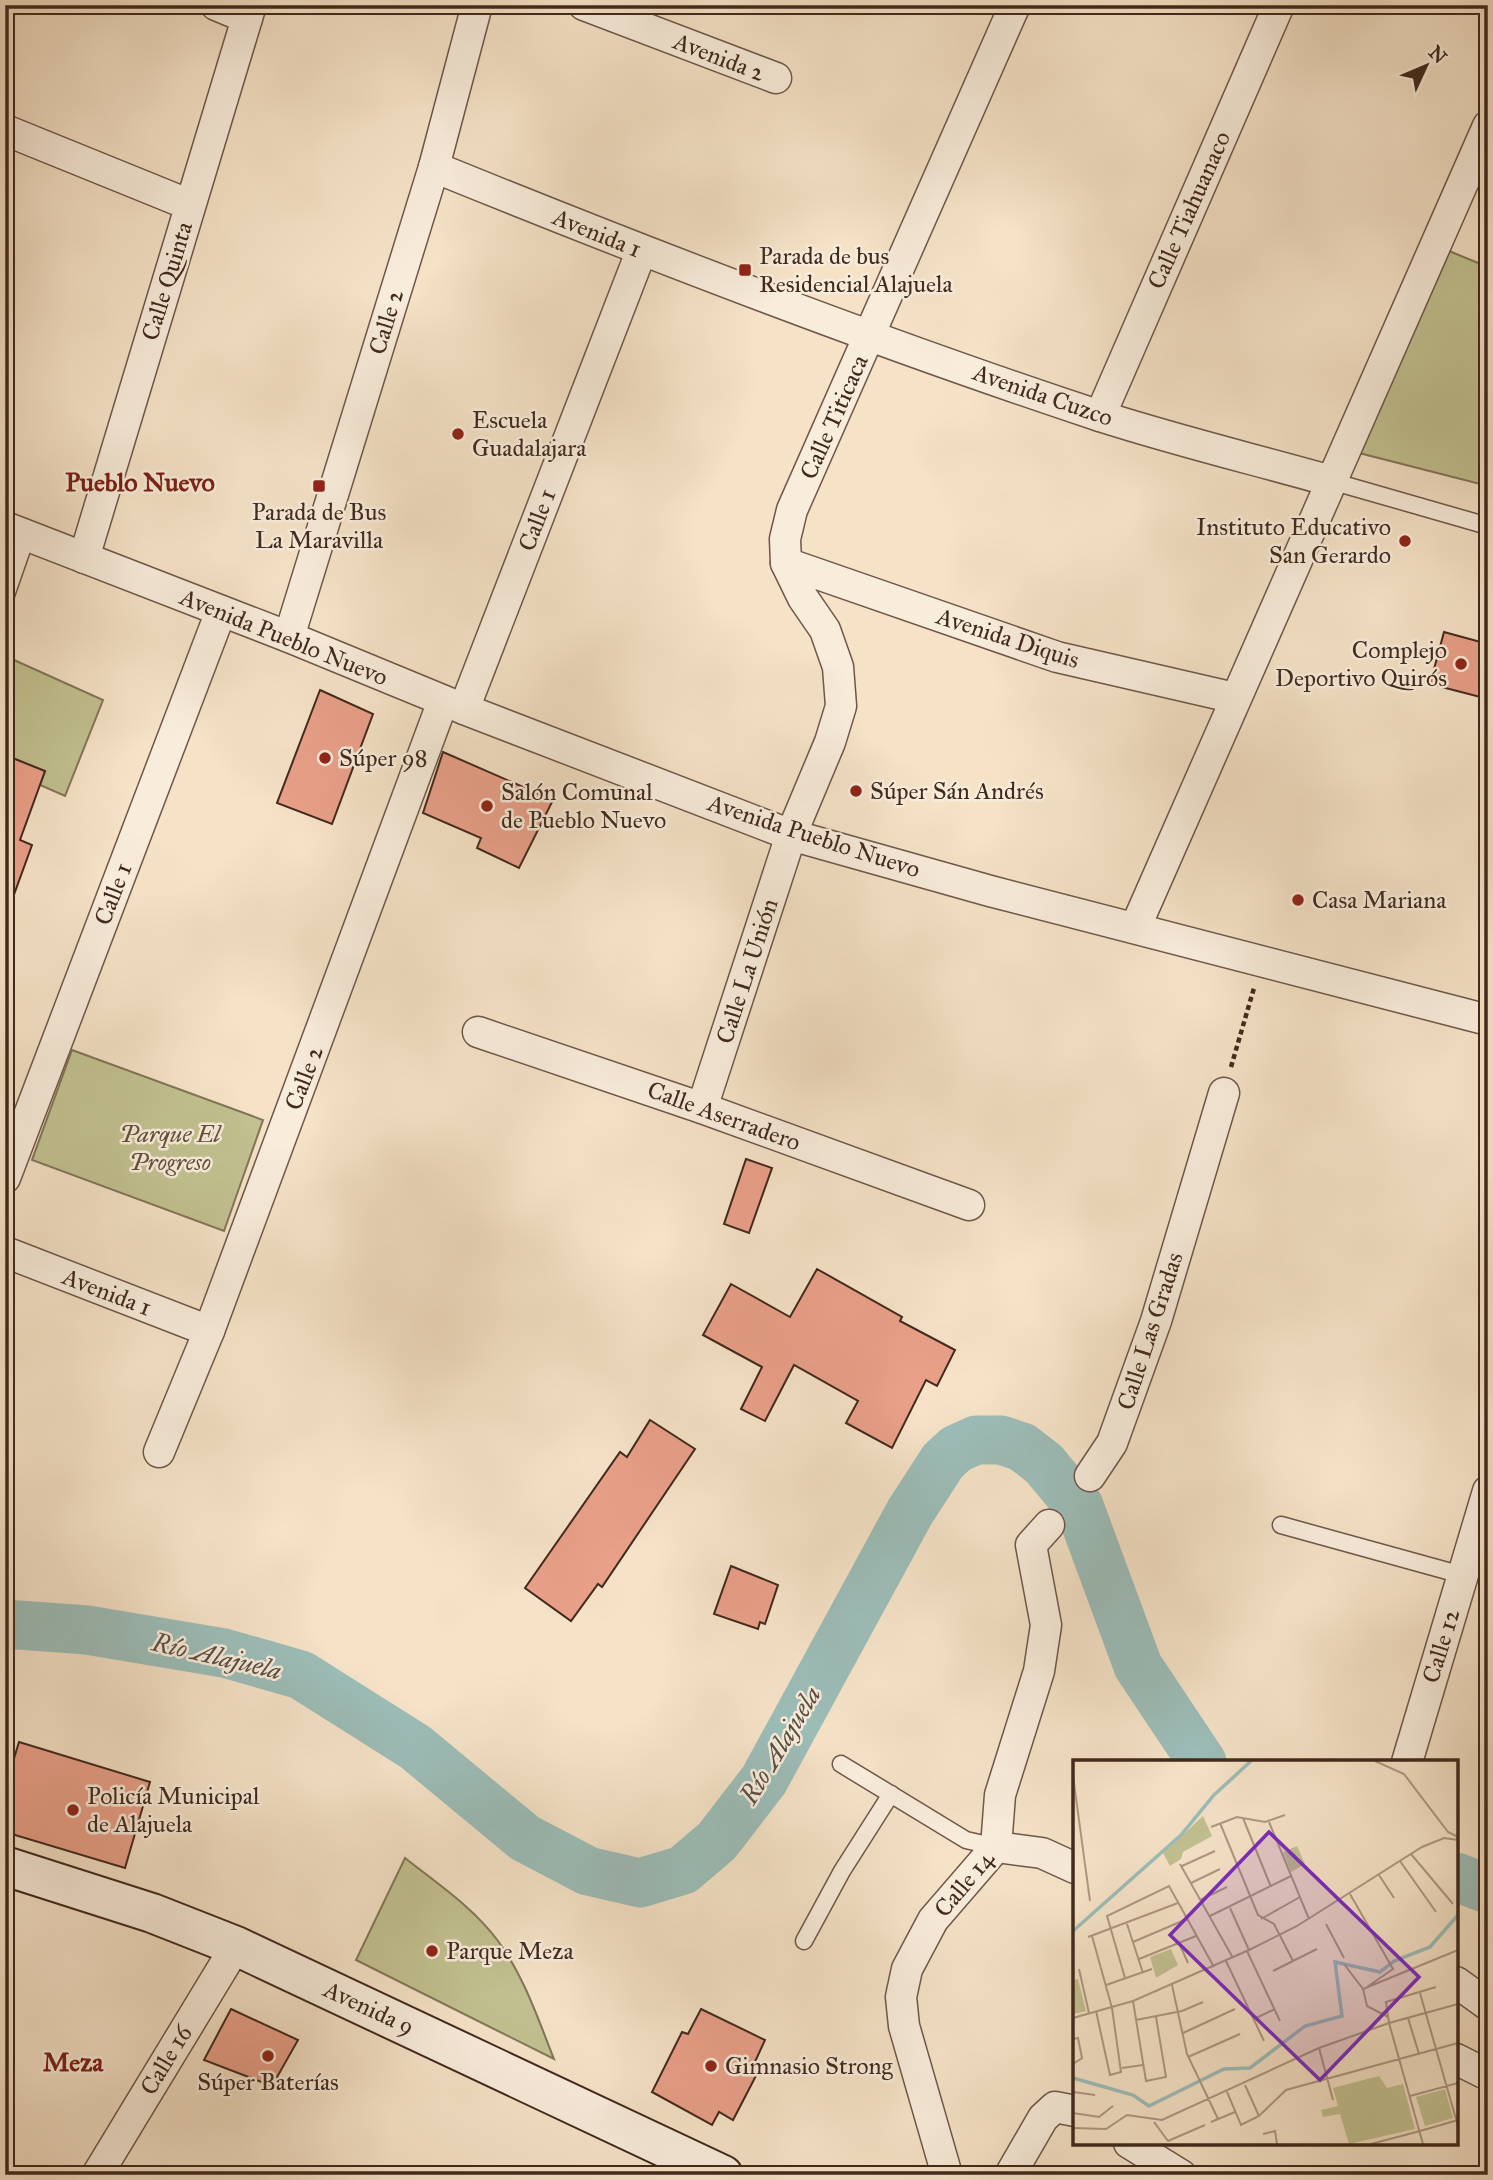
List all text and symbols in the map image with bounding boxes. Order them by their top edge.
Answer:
street label: Avenida 2 [668,26,769,88]
north arrow [1392,32,1462,102]
text: N [1424,41,1452,68]
street label: Calle Tiahuanaco [1141,127,1237,293]
street label: Avenida 1 [547,201,646,264]
street label: Calle Quinta [135,217,199,344]
place label: Parada de bus Residencial Alajuela [759,241,953,299]
marker: Parada de bus Residencial Alajuela [737,262,753,278]
street label: Calle 2 [362,286,410,358]
street label: Calle Titicaca [793,349,875,484]
street label: Avenida Cuzco [968,357,1117,433]
place label: Escuela Guadalajara [472,405,587,463]
marker: Escuela Guadalajara [450,426,466,442]
district label: Pueblo Nuevo [65,466,215,498]
marker: Parada de Bus La Maravilla [311,478,327,494]
street label: Calle 1 [512,485,562,555]
place label: Parada de Bus La Maravilla [252,497,386,555]
place label: Instituto Educativo San Gerardo [1196,512,1391,570]
marker: Instituto Educativo San Gerardo [1397,533,1413,549]
street label: Avenida Pueblo Nuevo [175,581,392,692]
street label: Avenida Diquis [932,601,1083,675]
place label: Complejo Deportivo Quirós [1275,635,1447,693]
marker: Complejo Deportivo Quirós [1453,656,1469,672]
place label: Súper 98 [339,743,427,773]
marker: Súper 98 [317,750,333,766]
place label: Súper Sán Andrés [870,776,1044,806]
place label: Salón Comunal de Pueblo Nuevo [501,777,666,835]
marker: Súper Sán Andrés [848,783,864,799]
street label: Avenida Pueblo Nuevo [703,787,924,884]
marker: Salón Comunal de Pueblo Nuevo [479,798,495,814]
street label: Calle 1 [88,859,138,929]
place label: Casa Mariana [1312,885,1447,915]
marker: Casa Mariana [1290,892,1306,908]
street label: Calle La Unión [709,895,785,1047]
street label: Calle 2 [278,1041,330,1114]
street label: Calle Aserradero [643,1074,805,1158]
park label: Parque El Progreso [120,1119,223,1177]
street label: Calle Las Gradas [1110,1248,1190,1414]
street label: Avenida 1 [57,1261,156,1323]
street label: Calle 12 [1416,1605,1466,1687]
water label: Río Alajuela [148,1625,285,1686]
water label: Río Alajuela [732,1680,828,1811]
inset map [1073,1760,1458,2145]
place label: Policía Municipal de Alajuela [87,1781,260,1839]
marker: Policía Municipal de Alajuela [65,1802,81,1818]
street label: Calle 14 [928,1844,1001,1923]
place label: Parque Meza [446,1936,574,1966]
marker: Parque Meza [424,1943,440,1959]
street label: Avenida 9 [318,1974,419,2042]
street label: Calle 16 [133,2019,199,2100]
district label: Meza [43,2046,104,2078]
marker: Súper Baterías [260,2048,276,2064]
place label: Gimnasio Strong [725,2051,894,2081]
marker: Gimnasio Strong [703,2058,719,2074]
place label: Súper Baterías [197,2067,339,2097]

